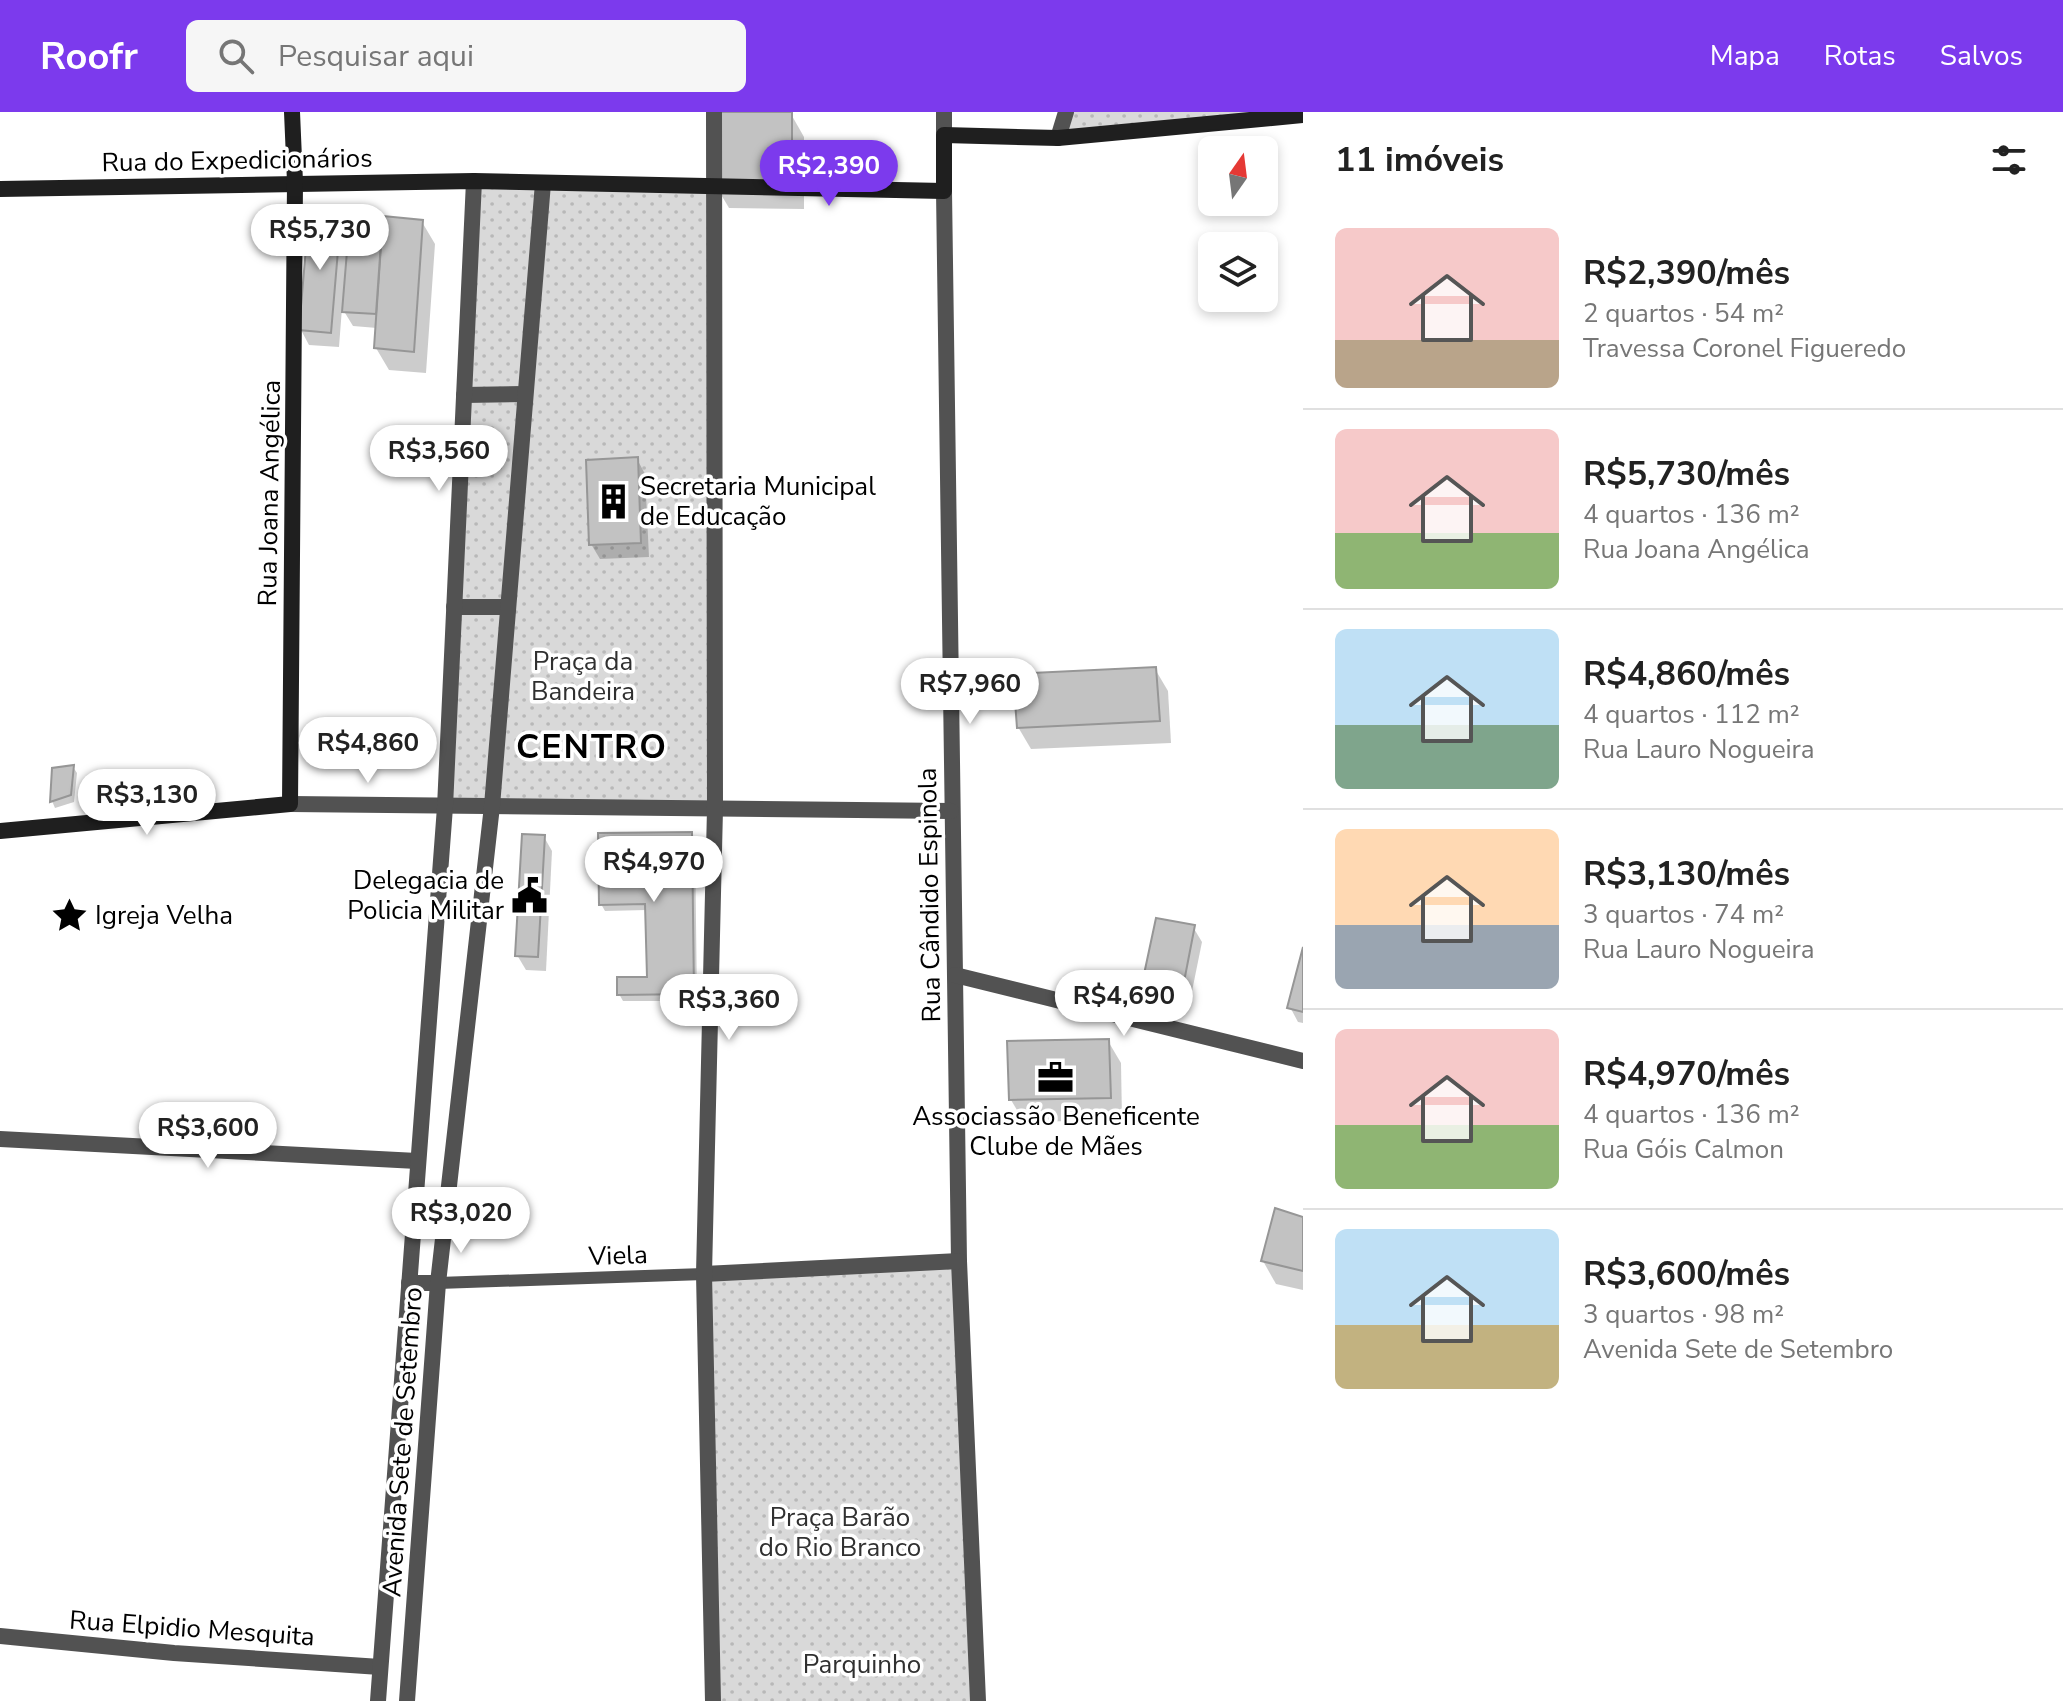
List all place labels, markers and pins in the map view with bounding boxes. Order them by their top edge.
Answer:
pin: R$2,390 [755,140,903,208]
pin: R$5,730 [246,204,394,272]
pin: R$3,560 [365,425,513,493]
place label: Secretaria Municipal de Educação [640,469,876,534]
building icon: Secretaria Municipal de Educação [595,482,633,520]
pin: R$7,960 [896,658,1044,726]
pin: R$4,860 [294,717,442,785]
pin: R$3,130 [73,769,221,837]
pin: R$4,970 [580,836,728,904]
place label: Delegacia de Policia Militar [347,863,505,928]
public building icon: Delegacia de Policia Militar [511,876,549,914]
place icon: Igreja Velha [50,896,88,934]
place label: Igreja Velha [95,898,233,933]
pin: R$4,690 [1050,970,1198,1038]
pin: R$3,360 [655,974,803,1042]
office icon: Associassão Beneficente Clube de Mães [1037,1058,1075,1096]
place label: Associassão Beneficente Clube de Mães [912,1099,1200,1164]
pin: R$3,600 [134,1102,282,1170]
pin: R$3,020 [387,1187,535,1255]

